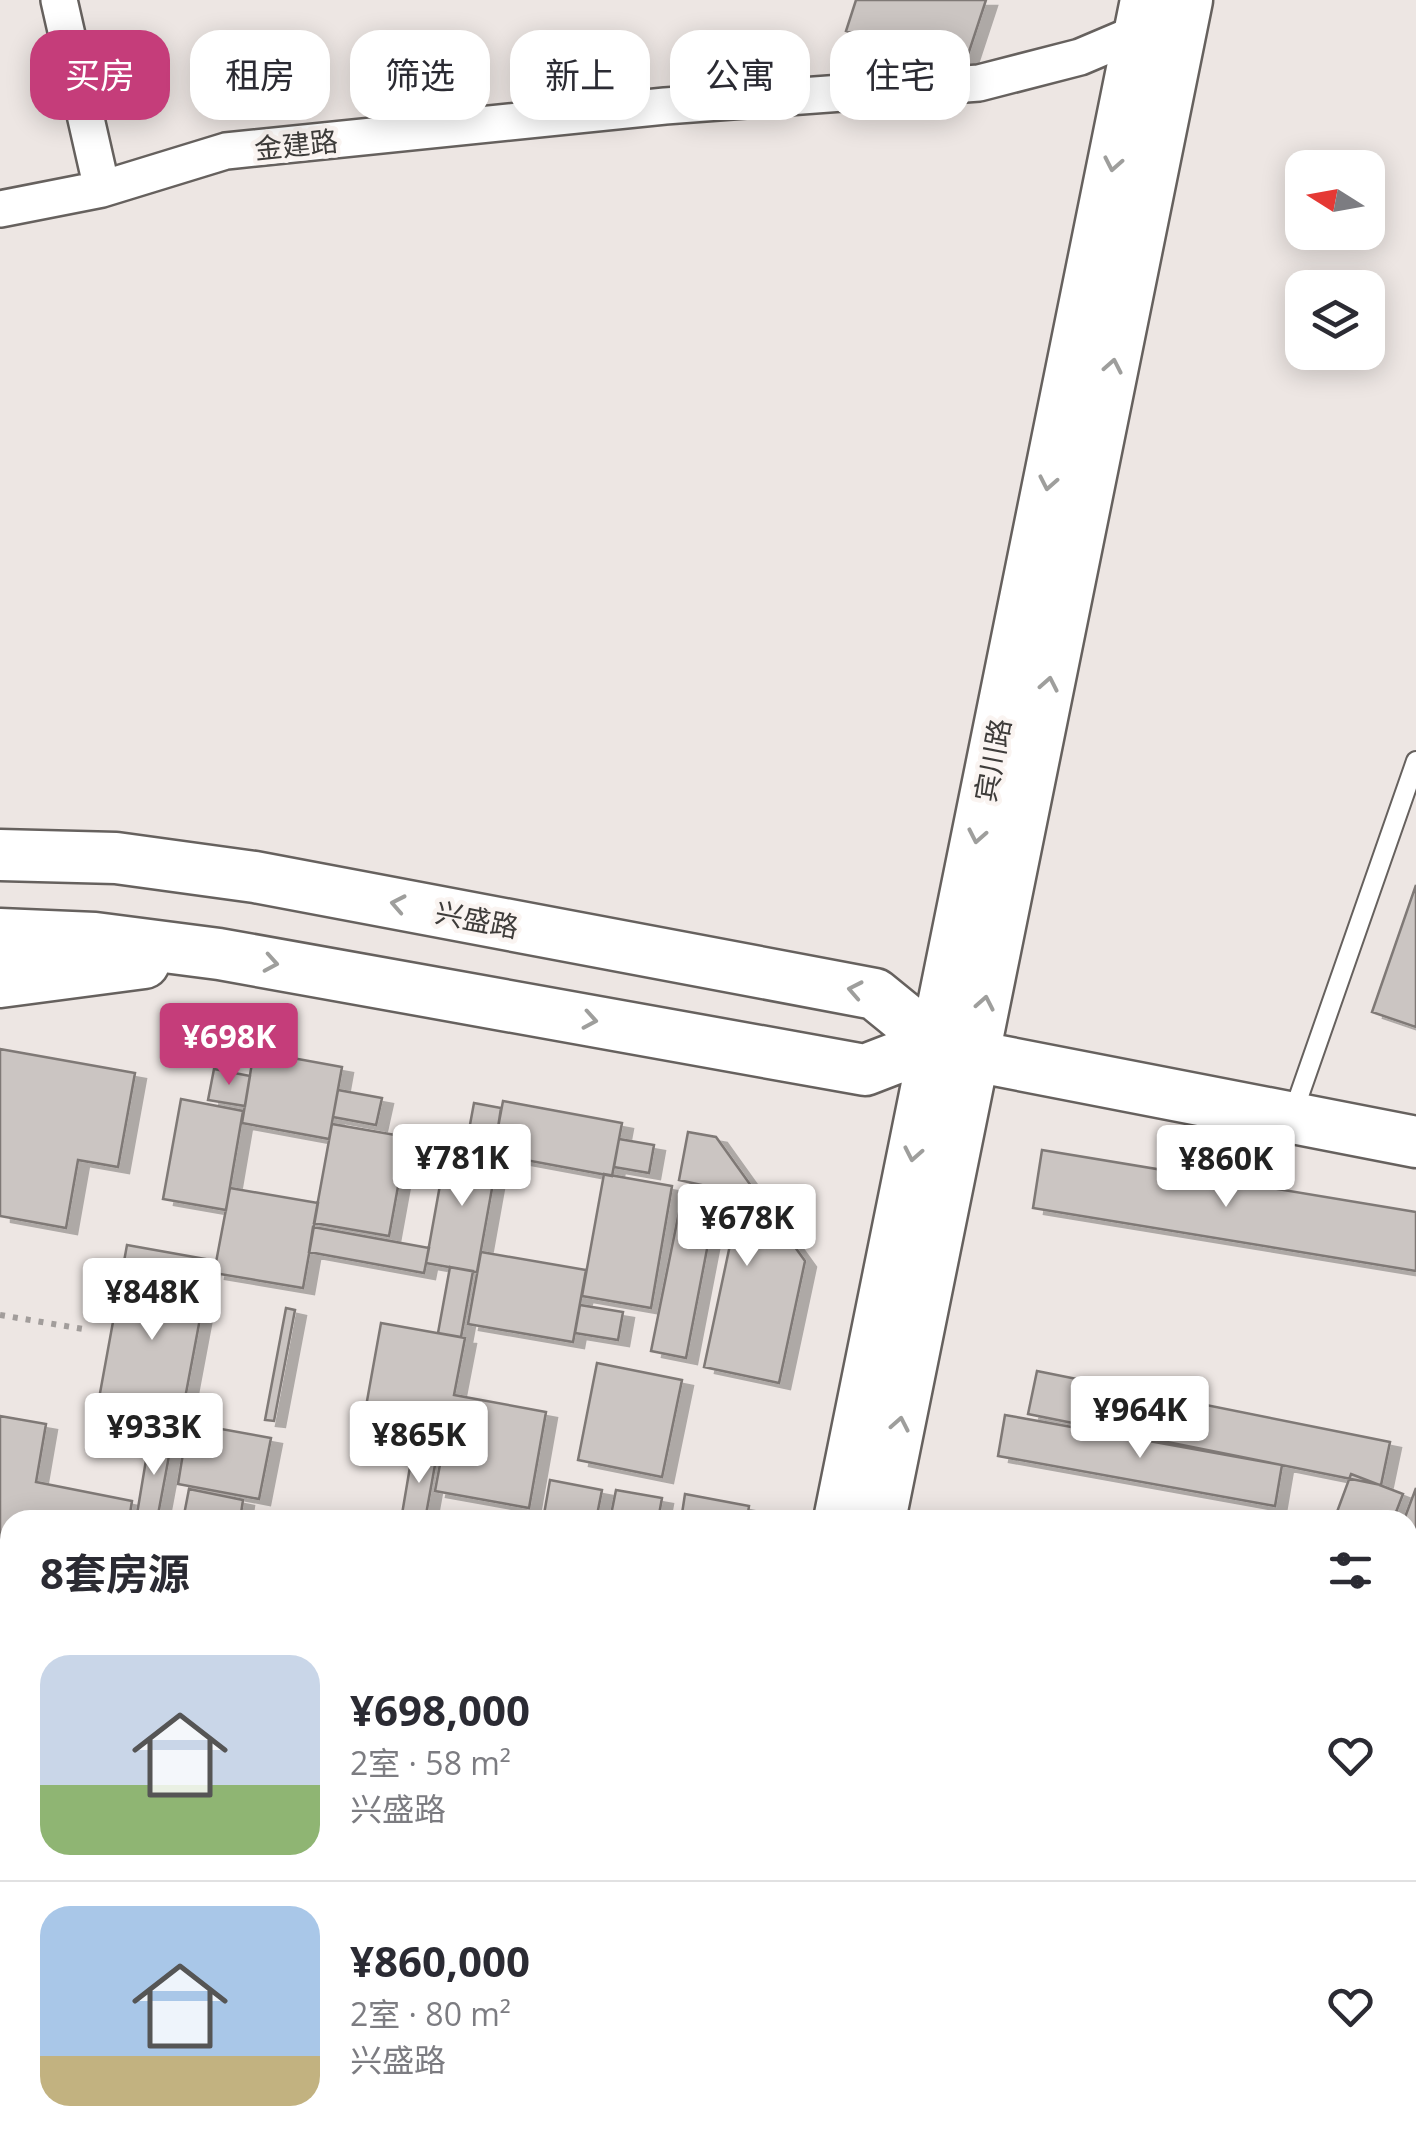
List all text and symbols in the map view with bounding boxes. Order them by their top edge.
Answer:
chip: 买房 [30,30,170,120]
chip: 租房 [190,30,330,120]
chip: 筛选 [350,30,490,120]
chip: 新上 [510,30,650,120]
chip: 公寓 [670,30,810,120]
chip: 住宅 [830,30,970,120]
street label: 金建路 [252,121,340,167]
north arrow [1285,150,1385,250]
map controls [1285,150,1385,370]
one-way arrow [1103,155,1124,172]
button: layers [1285,270,1385,370]
one-way arrow [1102,358,1123,375]
one-way arrow [1039,474,1060,491]
one-way arrow [1037,676,1058,693]
street label: 宾川路 [965,715,1019,805]
one-way arrow [967,827,988,844]
street label: 兴盛路 [432,892,522,946]
one-way arrow [390,894,407,915]
one-way arrow [262,952,279,973]
one-way arrow [847,980,864,1001]
one-way arrow [973,995,994,1012]
pin: ¥698K [159,1003,299,1088]
one-way arrow [582,1009,599,1030]
text: ¥698K [182,1014,276,1057]
pin: ¥781K [392,1124,532,1209]
pin: ¥860K [1156,1125,1296,1210]
text: ¥781K [415,1135,509,1178]
text: ¥860K [1179,1136,1273,1179]
one-way arrow [903,1145,924,1162]
pin: ¥678K [677,1184,817,1269]
text: ¥678K [700,1195,794,1238]
pin: ¥848K [82,1258,222,1343]
text: ¥848K [105,1269,199,1312]
pin: ¥964K [1070,1376,1210,1461]
text: ¥964K [1093,1387,1187,1430]
pin: ¥933K [84,1393,224,1478]
pin: ¥865K [349,1401,489,1486]
text: ¥933K [107,1404,201,1447]
text: ¥865K [372,1412,466,1455]
one-way arrow [888,1416,909,1433]
icon: filters [1323,1543,1378,1598]
text: 8套房源 [40,1544,190,1601]
text: ¥698,000 [350,1681,530,1738]
icon: home [120,1695,240,1815]
icon: heart [1323,1728,1378,1783]
text: 2室 · 58 m² [350,1741,511,1784]
text: 兴盛路 [350,1787,446,1830]
text: ¥860,000 [350,1932,530,1989]
icon: home [120,1946,240,2066]
icon: heart [1323,1979,1378,2034]
text: 2室 · 80 m² [350,1992,511,2035]
text: 兴盛路 [350,2038,446,2081]

